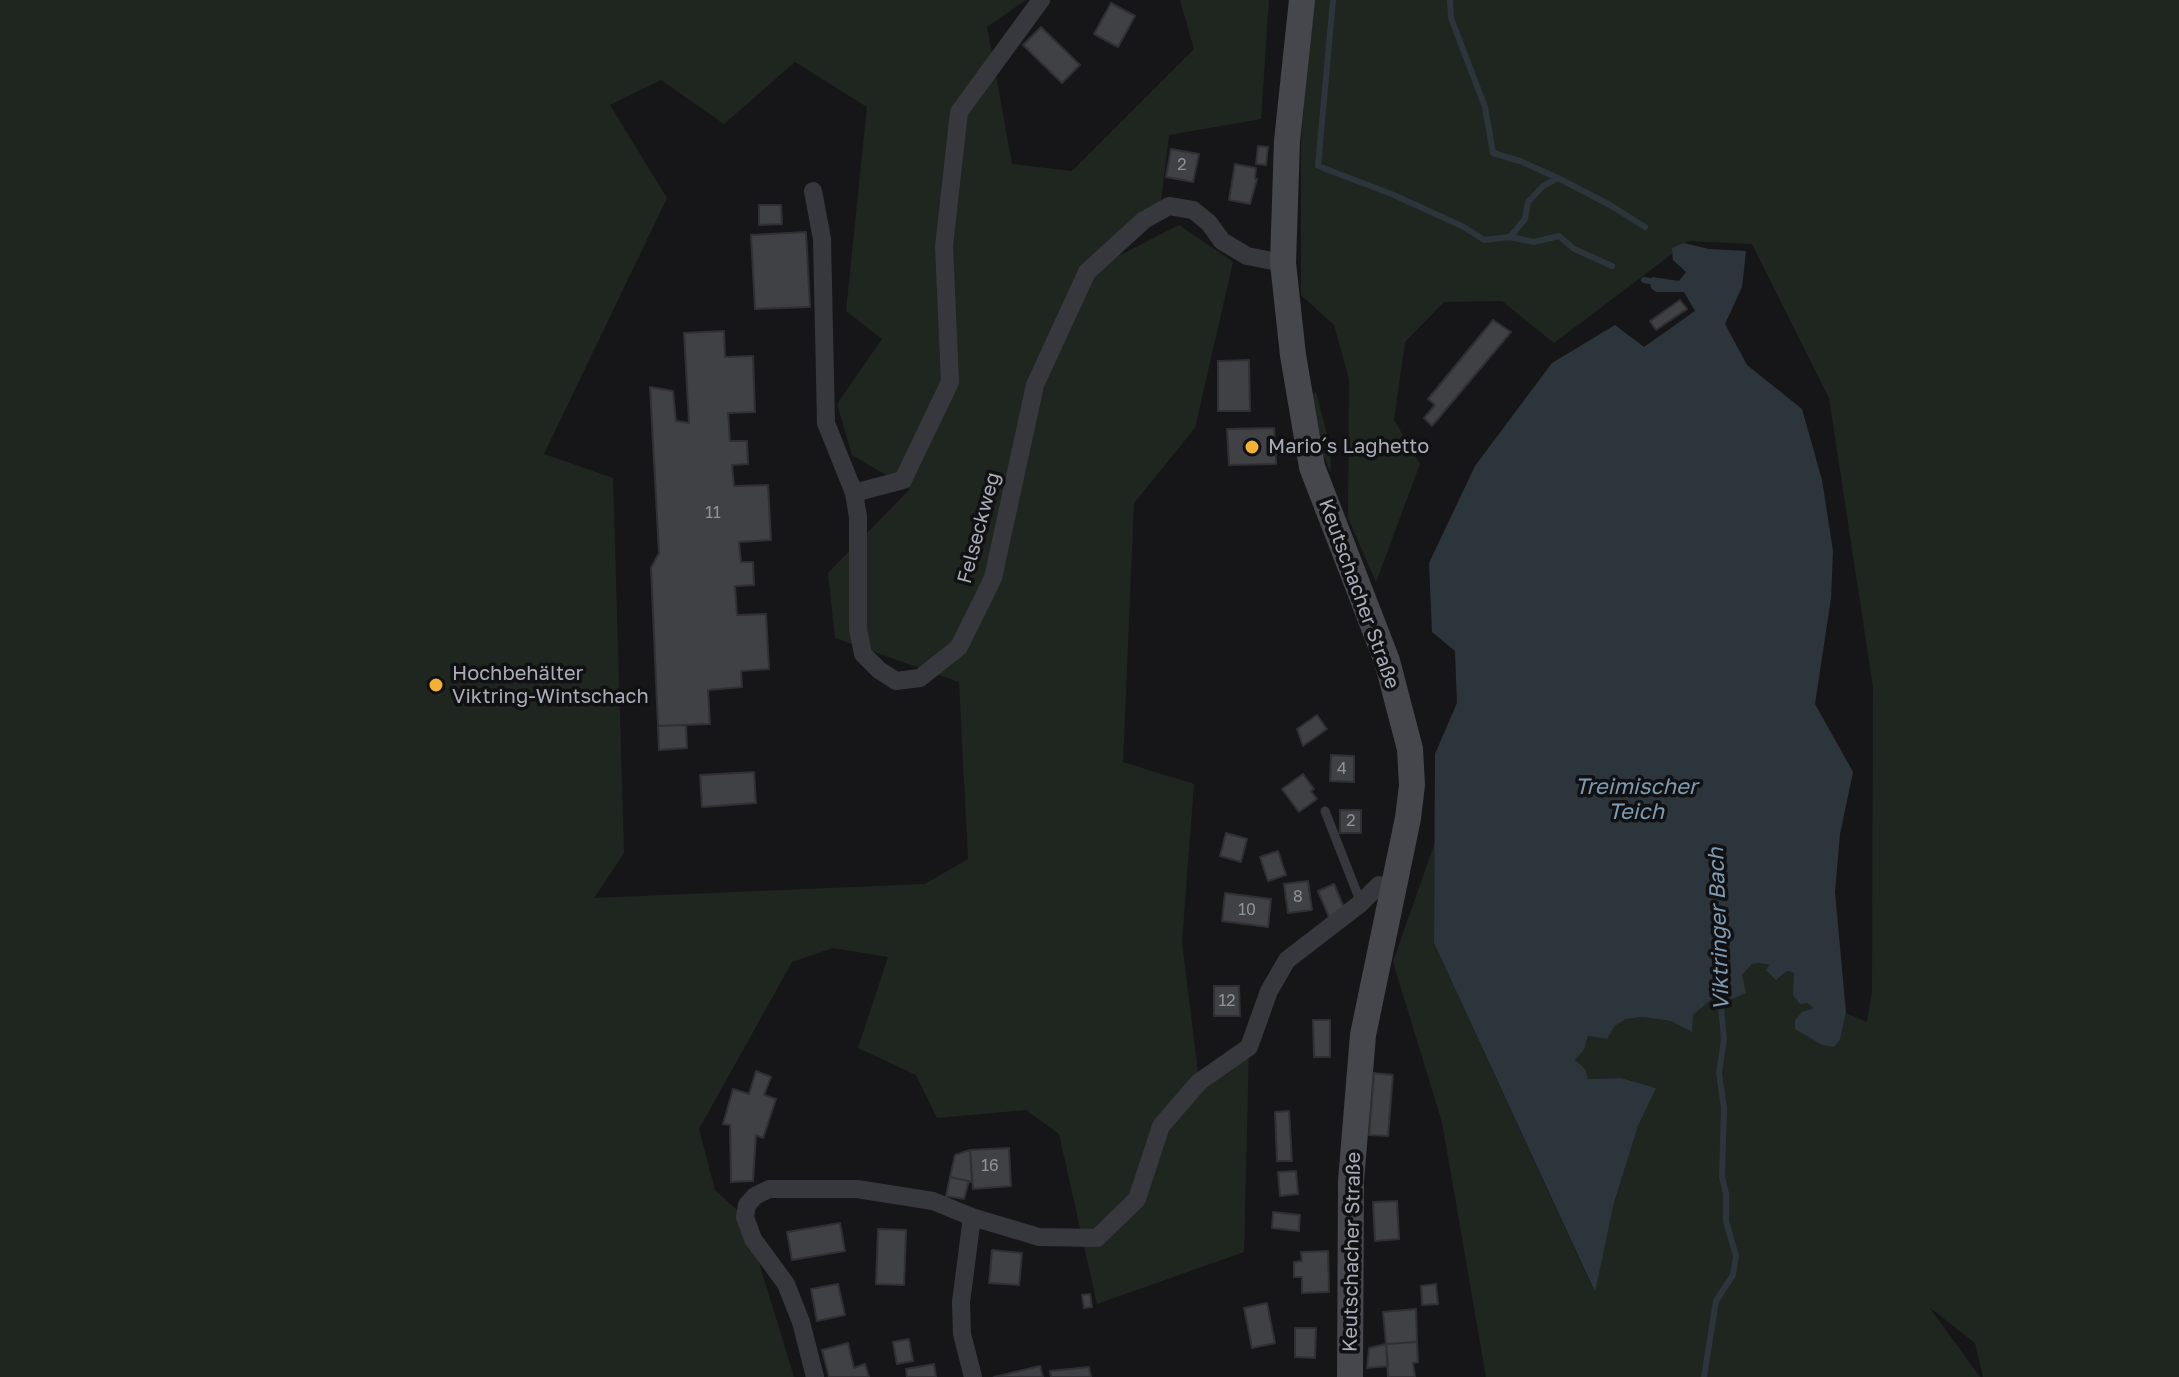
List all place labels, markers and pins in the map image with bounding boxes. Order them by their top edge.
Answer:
place label: Mario´s Laghetto [1268,435,1429,459]
marker: Mario´s Laghetto [1243,438,1261,456]
place label: Hochbehälter Viktring-Wintschach [452,662,649,709]
marker: Hochbehälter Viktring-Wintschach [427,676,445,694]

